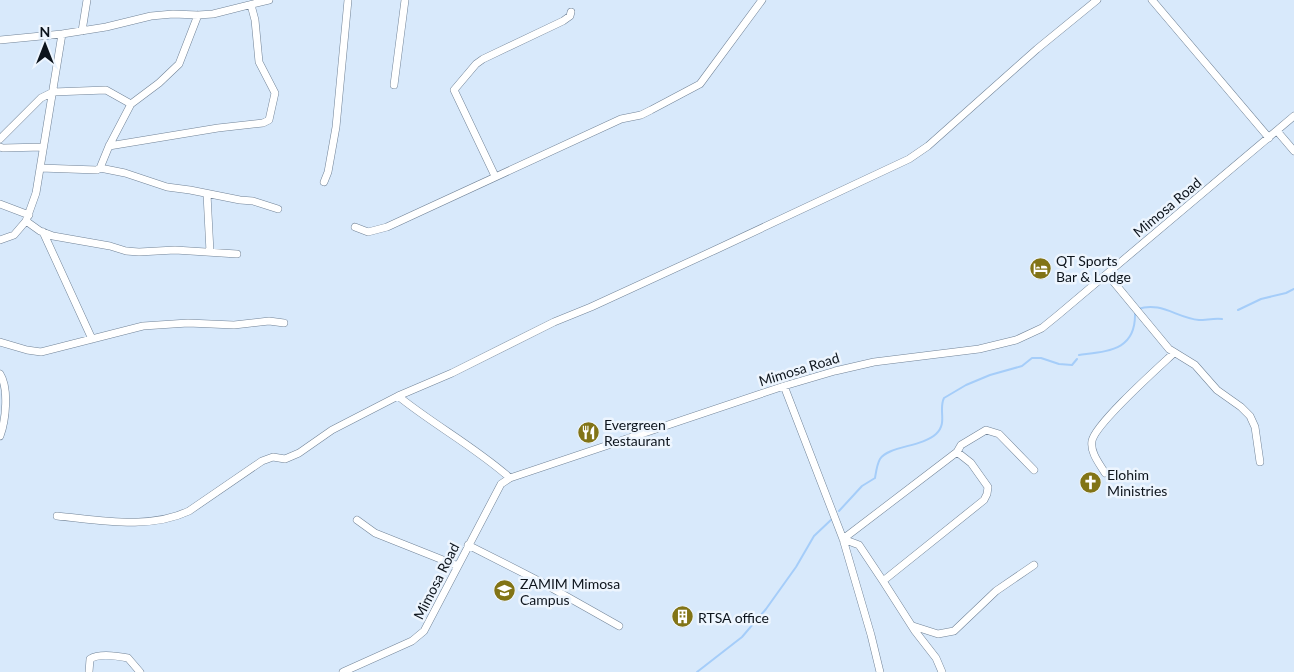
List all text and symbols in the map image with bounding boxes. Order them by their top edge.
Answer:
north arrow [20,20,70,70]
text: N [40,23,50,40]
street label: Mimosa Road [1130,174,1204,240]
place label: QT Sports Bar & Lodge [1056,252,1131,285]
hotel icon: QT Sports Bar & Lodge [1028,256,1052,280]
street label: Mimosa Road [757,349,841,389]
place label: Evergreen Restaurant [604,416,670,449]
restaurant icon: Evergreen Restaurant [576,420,600,444]
place label: Elohim Ministries [1107,466,1167,499]
church icon: Elohim Ministries [1079,470,1103,494]
street label: Mimosa Road [410,540,462,622]
place label: ZAMIM Mimosa Campus [520,575,620,608]
school or university icon: ZAMIM Mimosa Campus [492,579,516,603]
building icon: RTSA office [670,605,694,629]
place label: RTSA office [698,609,769,626]

